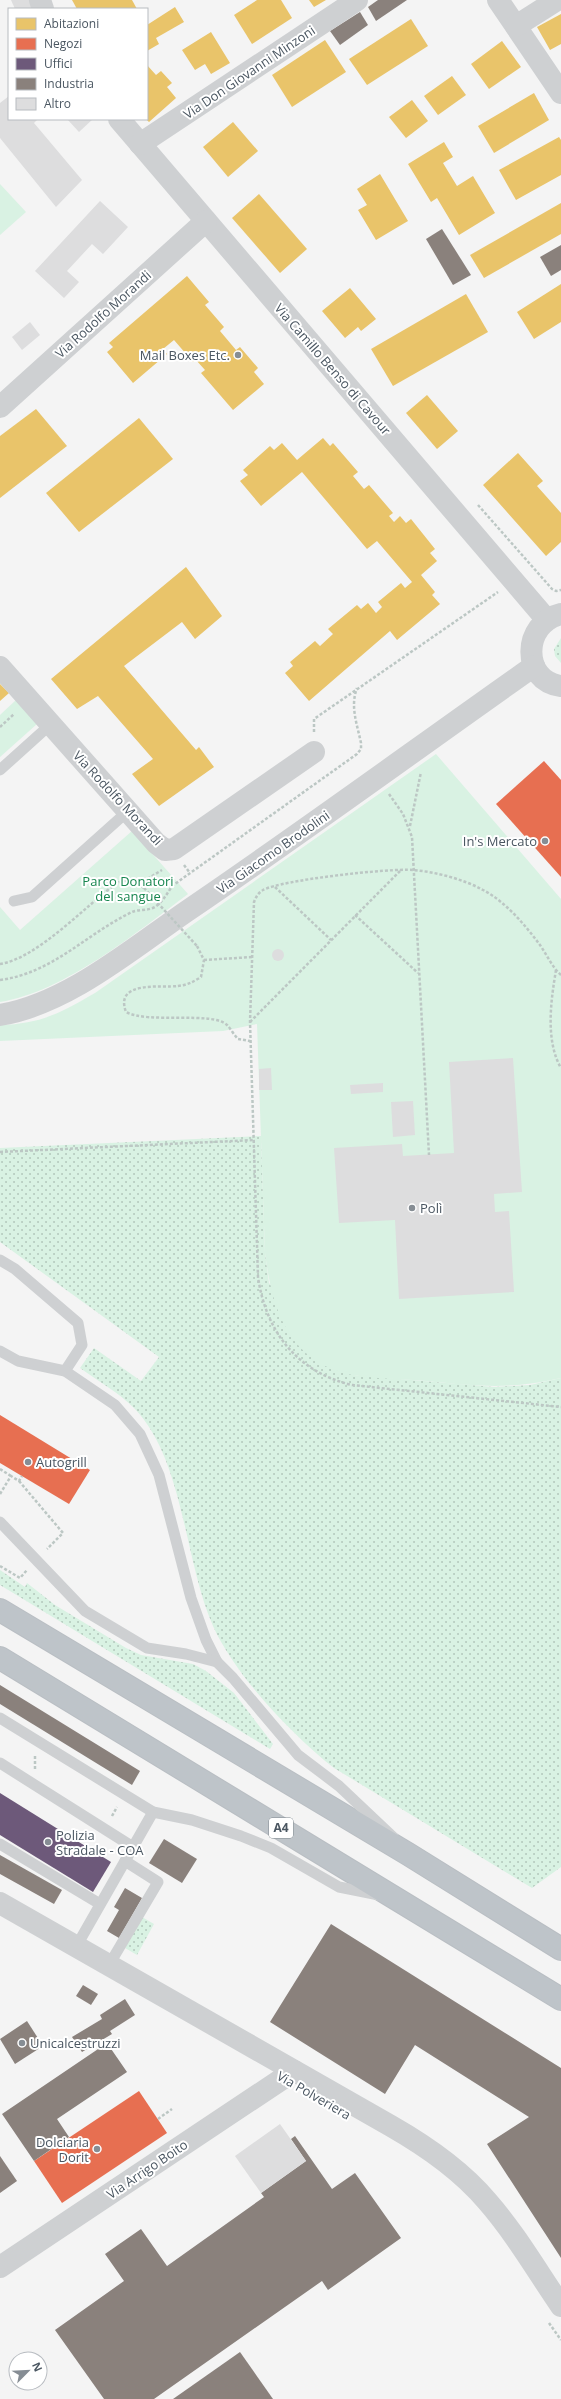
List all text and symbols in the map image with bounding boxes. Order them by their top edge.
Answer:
legend [8,8,148,120]
text: Abitazioni [44,15,99,32]
street label: Via Don Giovanni Minzoni [180,21,318,123]
text: Negozi [44,35,82,52]
text: Uffici [44,55,73,72]
text: Industria [44,75,94,92]
text: Altro [44,95,71,112]
street label: Via Rodolfo Morandi [51,266,155,362]
street label: Via Camillo Benso di Cavour [271,299,396,439]
place label: Mail Boxes Etc. [140,346,230,364]
marker: Mail Boxes Etc. [233,350,243,360]
street label: Via Rodolfo Morandi [69,747,167,849]
street label: Via Giacomo Brodolini [213,806,333,898]
place label: In's Mercato [463,832,537,850]
marker: In's Mercato [540,836,550,846]
park label: Parco Donatori del sangue [82,872,174,905]
place label: Polì [420,1199,442,1217]
marker: Polì [407,1203,417,1213]
place label: Autogrill [36,1453,87,1471]
marker: Autogrill [23,1457,33,1467]
road number: A4 [269,1818,293,1838]
place label: Polizia Stradale - COA [56,1826,144,1859]
marker: Polizia Stradale - COA [43,1837,53,1847]
place label: Unicalcestruzzi [30,2034,121,2052]
marker: Unicalcestruzzi [17,2038,27,2048]
street label: Via Polveriera [274,2067,354,2123]
place label: Dolciaria Dorit [36,2133,89,2166]
street label: Via Arrigo Boito [103,2135,191,2203]
marker: Dolciaria Dorit [92,2144,102,2154]
north arrow [8,2351,48,2391]
text: N [29,2360,46,2374]

